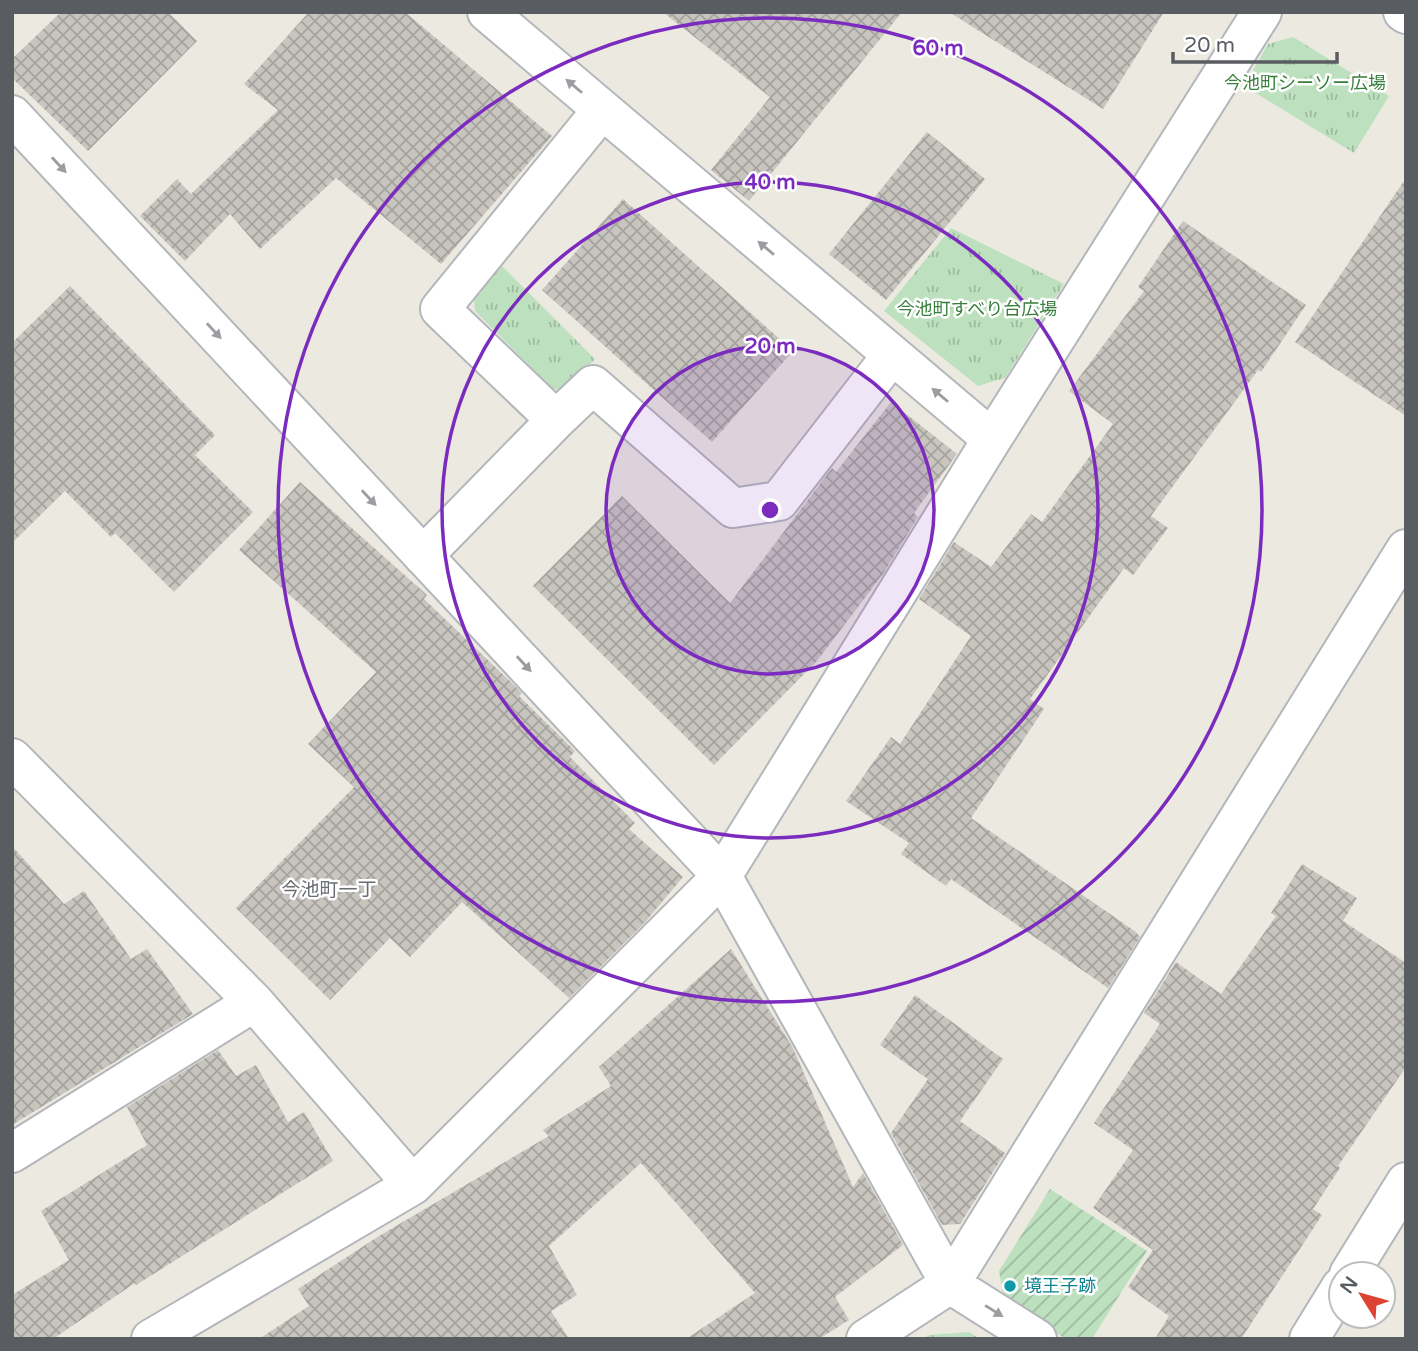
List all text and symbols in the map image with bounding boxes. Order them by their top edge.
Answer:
scale bar [1173,21,1338,65]
text: 20 m [1184,33,1235,58]
text: 60 m [912,36,964,61]
park label: 今池町シーソー広場 [1224,72,1386,94]
one-way arrow [565,79,582,94]
one-way arrow [50,156,66,173]
text: 40 m [744,170,796,195]
one-way arrow [758,241,776,256]
park label: 今池町すべり台広場 [897,298,1057,320]
one-way arrow [205,322,221,339]
text: 20 m [744,334,796,359]
one-way arrow [931,387,949,403]
one-way arrow [361,489,377,507]
centre of rings [758,498,782,522]
one-way arrow [516,655,532,673]
district label: 今池町一丁 [281,879,377,901]
north arrow [1327,1260,1397,1330]
text: N [1336,1273,1363,1298]
place label: 境王子跡 [1024,1275,1096,1297]
marker: 境王子跡 [1002,1278,1018,1294]
one-way arrow [984,1305,1003,1318]

